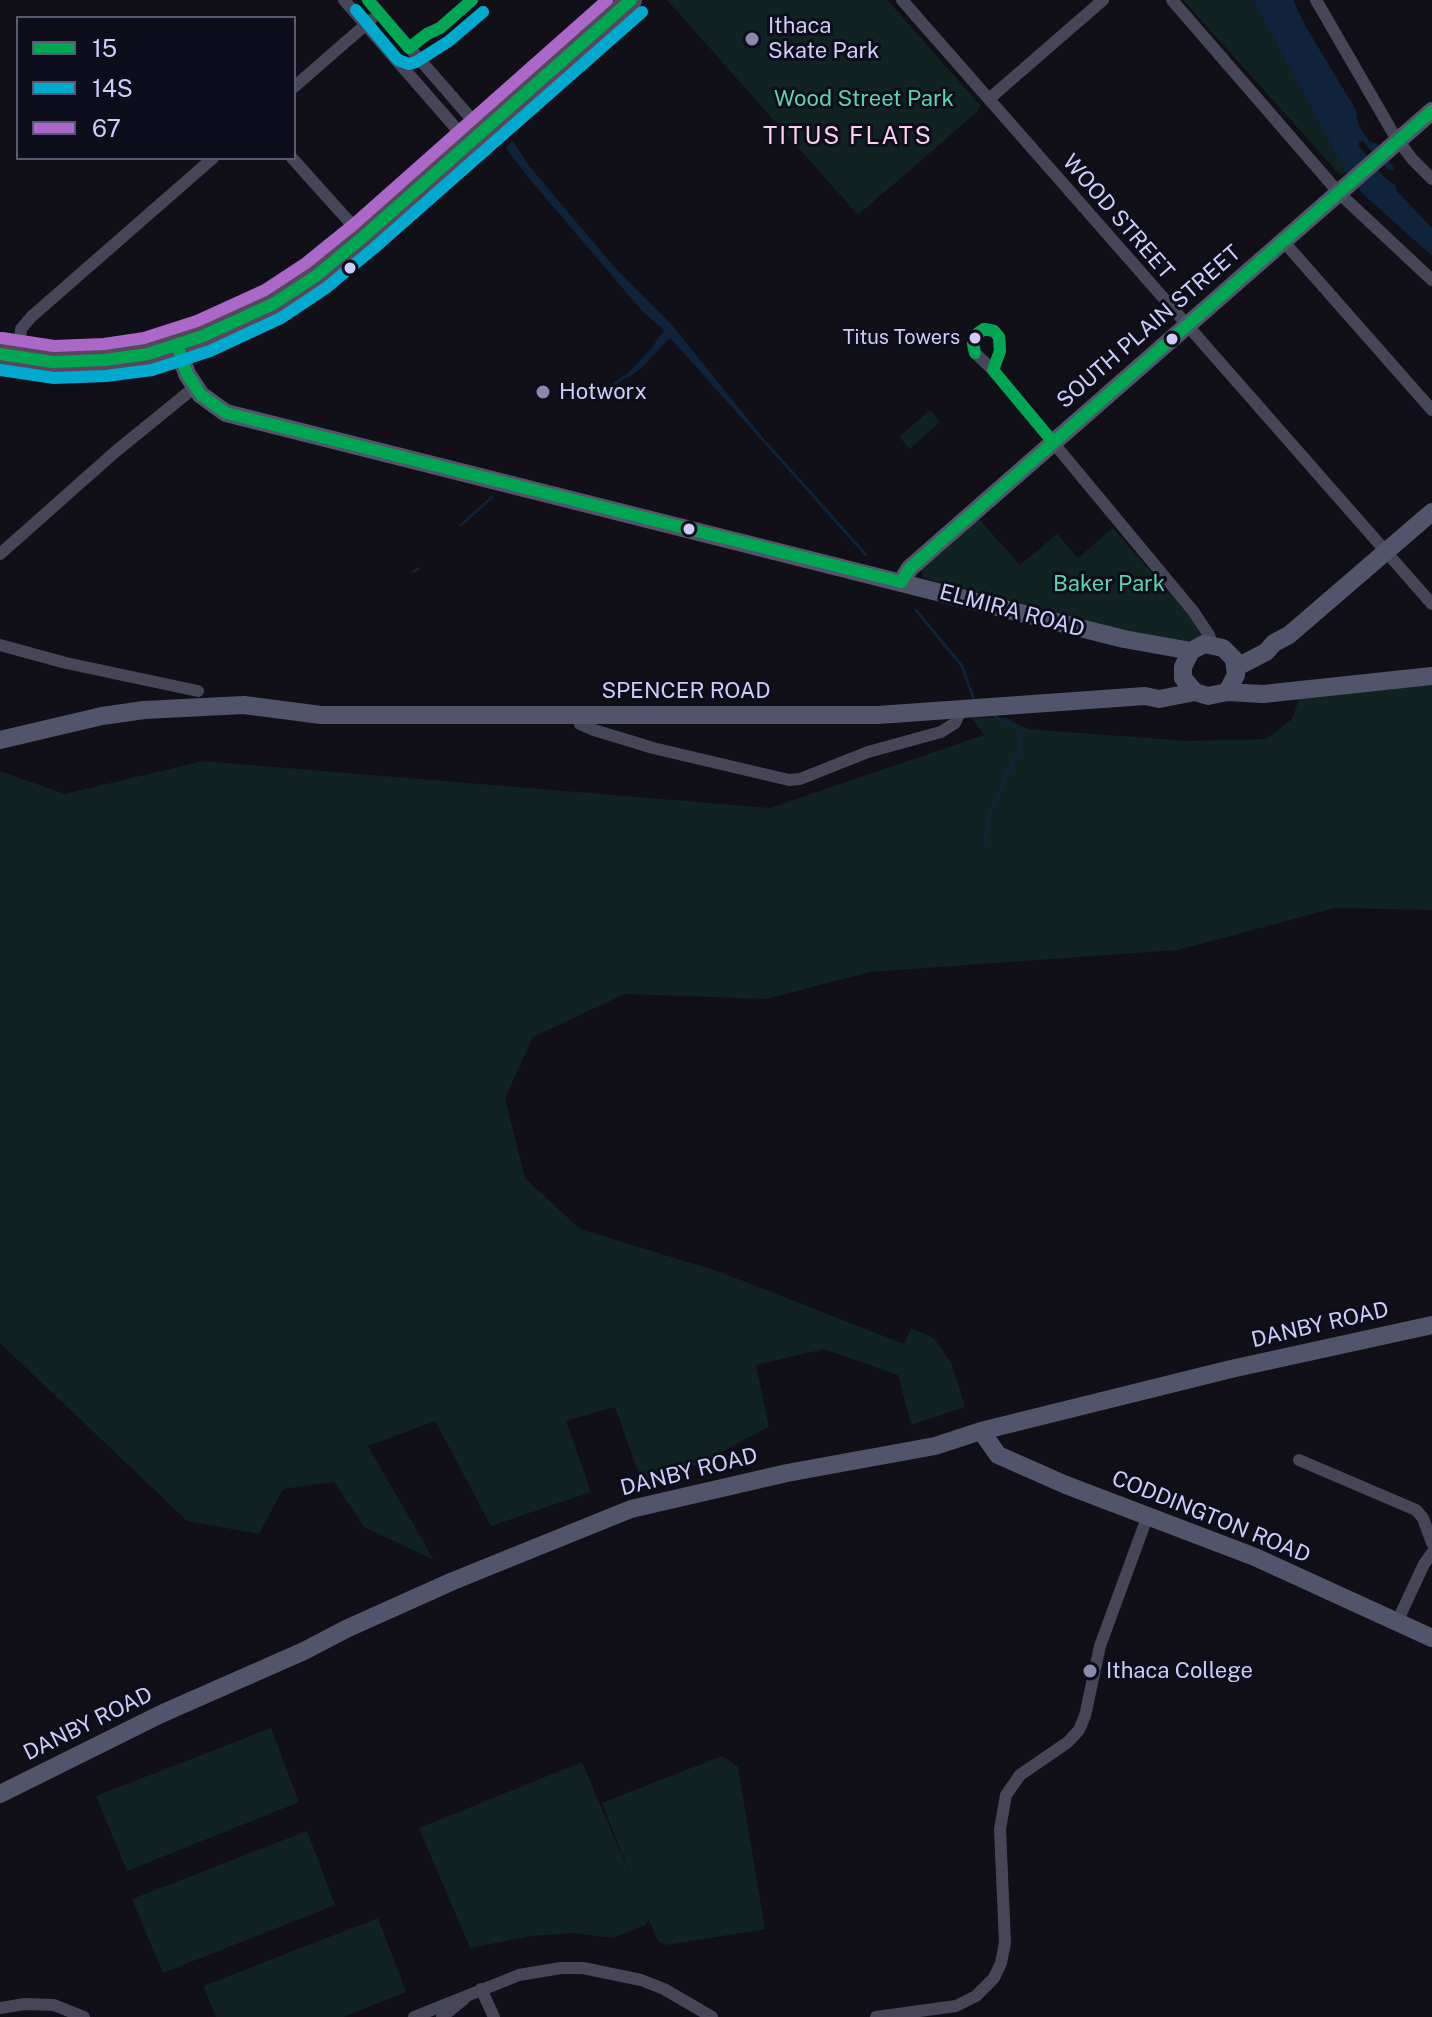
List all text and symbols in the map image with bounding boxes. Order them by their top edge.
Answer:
place label: Ithaca Skate Park [768,13,879,64]
legend [16,16,296,160]
marker: Ithaca Skate Park [743,30,761,48]
text: 15 [92,34,117,62]
text: 14S [92,74,133,102]
park label: Wood Street Park [774,86,954,112]
text: 67 [92,114,121,142]
district label: TITUS FLATS [763,123,933,151]
street label: WOOD STREET [1057,149,1179,285]
street label: SOUTH PLAIN STREET [1052,240,1246,414]
unlabelled marker [342,260,358,276]
place label: Titus Towers [843,326,960,350]
marker: Titus Towers [967,330,983,346]
unlabelled marker [1164,331,1180,347]
place label: Hotworx [559,379,647,405]
marker: Hotworx [534,383,552,401]
unlabelled marker [681,521,697,537]
park label: Baker Park [1053,571,1165,597]
street label: ELMIRA ROAD [937,579,1087,643]
street label: SPENCER ROAD [601,678,771,704]
street label: DANBY ROAD [1249,1296,1391,1354]
street label: DANBY ROAD [618,1442,760,1502]
street label: CODDINGTON ROAD [1108,1465,1314,1569]
place label: Ithaca College [1106,1658,1253,1684]
marker: Ithaca College [1081,1662,1099,1680]
street label: DANBY ROAD [19,1681,157,1767]

